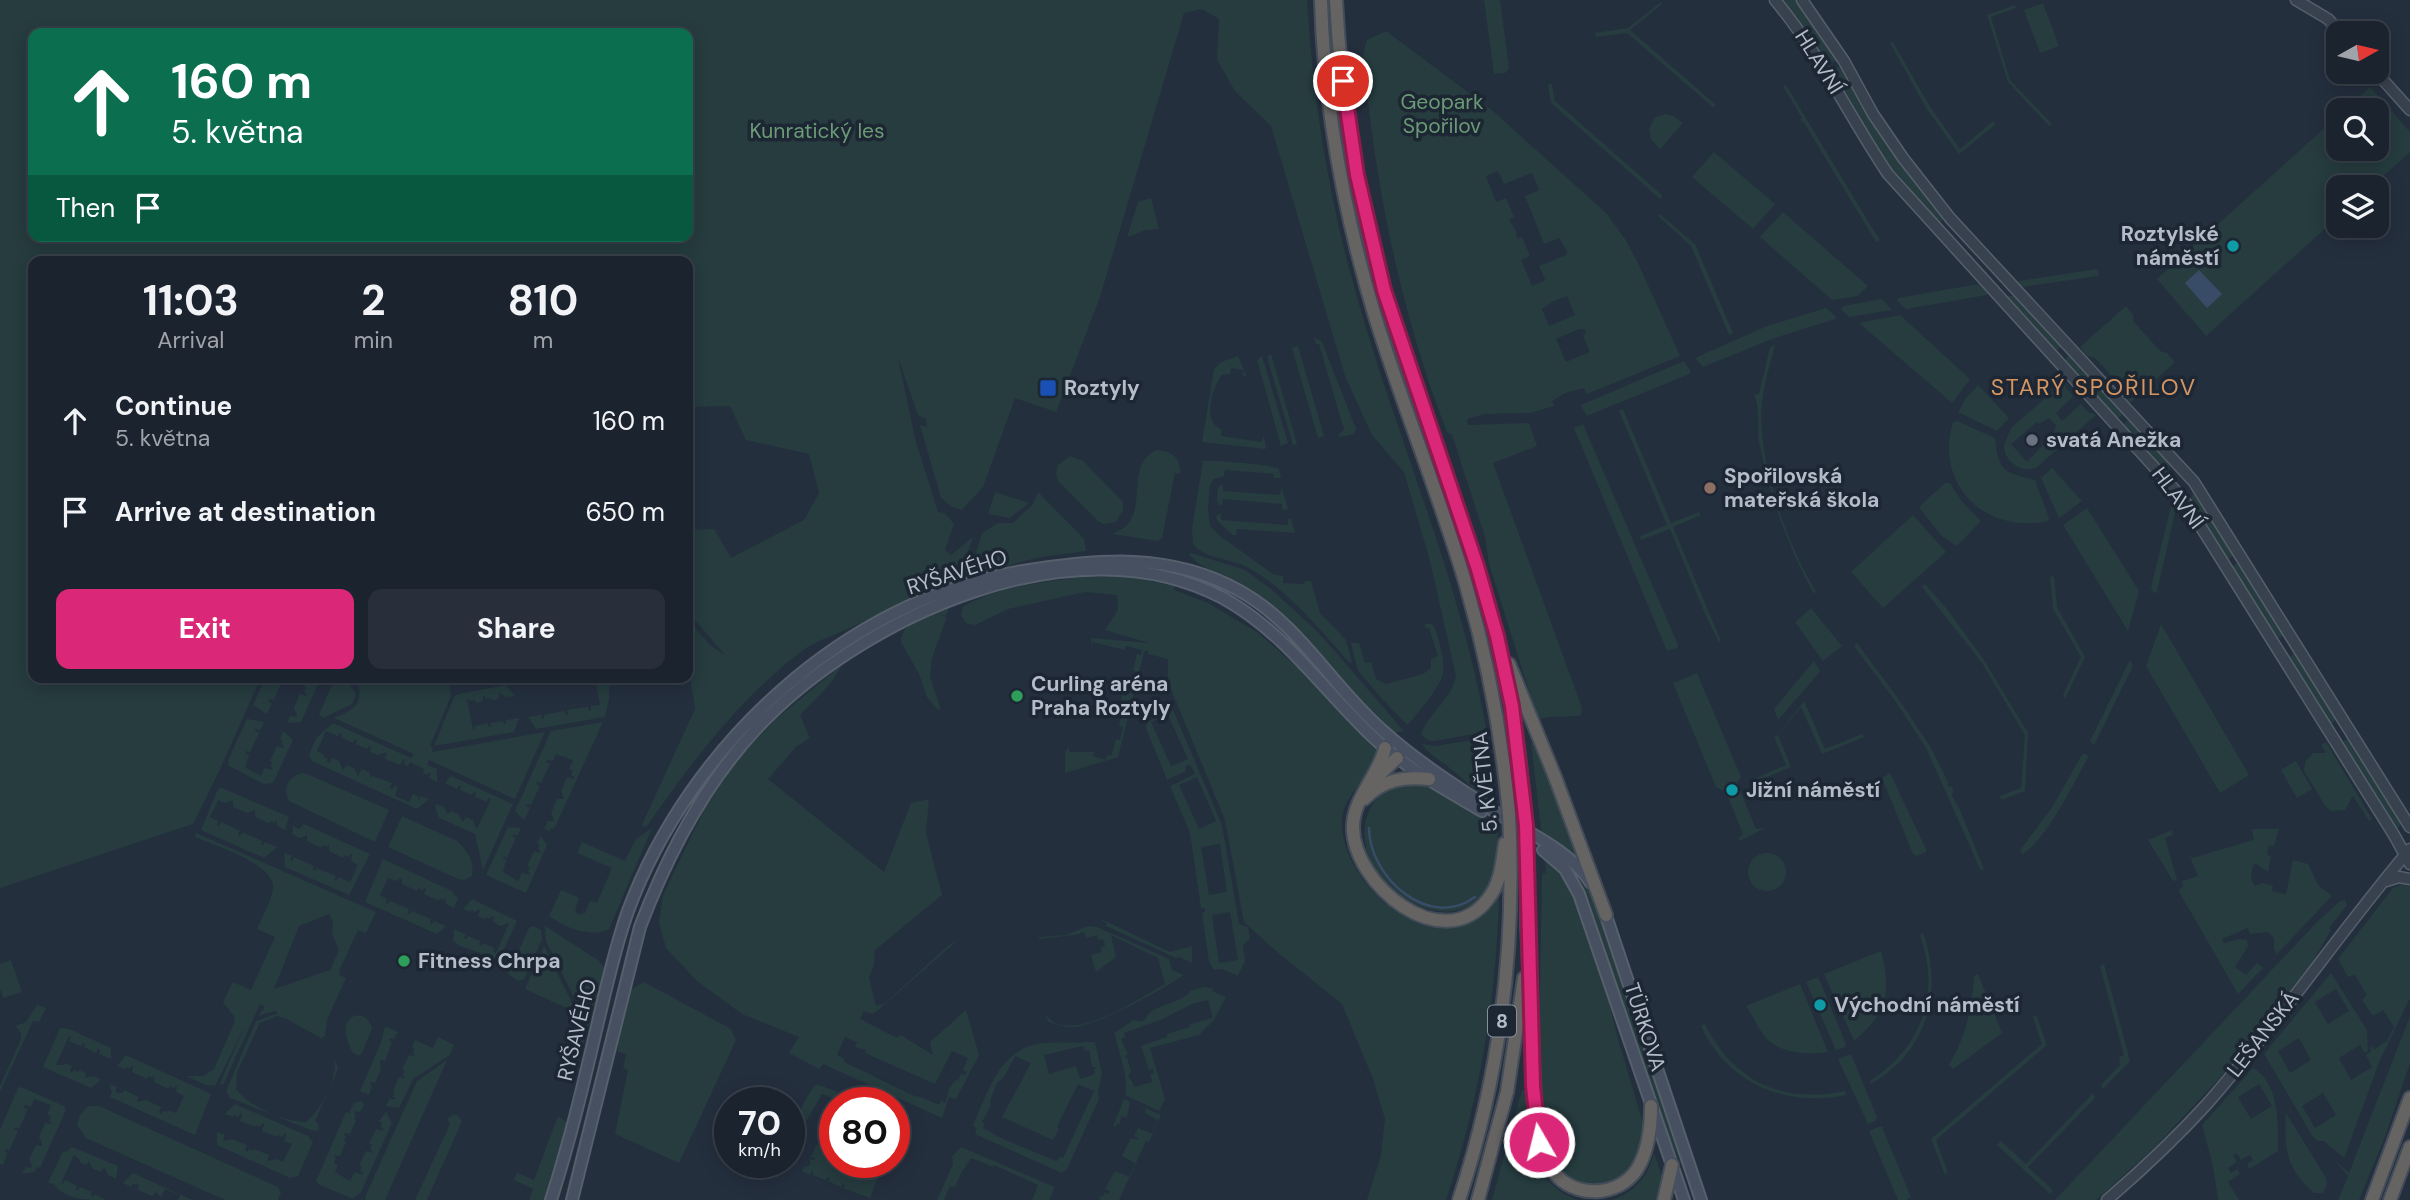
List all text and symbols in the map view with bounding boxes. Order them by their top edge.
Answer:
north arrow [2326,21,2389,84]
map controls [2326,21,2389,238]
street label: HLAVNÍ [1788,25,1850,99]
text: 160 m [171,49,312,113]
pin [1313,51,1373,111]
icon: ahead [56,56,147,147]
icon: arrive [1324,62,1362,100]
park label: Geopark Spořilov [1400,88,1484,140]
button: search [2326,98,2389,161]
text: 5. května [171,111,304,153]
park label: Kunratický les [749,117,885,145]
button: layers [2326,175,2389,238]
icon: arrive [129,189,167,227]
text: Then [56,191,115,225]
place label: Roztylské náměstí [2121,220,2219,272]
marker: Roztylské náměstí [2225,238,2241,254]
text: 11:03 [143,273,239,328]
text: 2 [361,273,385,328]
text: 810 [508,273,578,328]
text: Arrival [157,325,224,355]
text: min [354,325,393,355]
text: m [533,325,553,355]
district label: STARÝ SPOŘILOV [1991,372,2197,402]
place label: Roztyly [1064,374,1140,402]
marker: Roztyly [1038,378,1058,398]
text: Continue [115,389,232,423]
icon: ahead [56,402,94,440]
text: 160 m [593,404,665,438]
text: 5. května [115,423,210,453]
place label: svatá Anežka [2046,426,2181,454]
marker: svatá Anežka [2024,432,2040,448]
street label: HLAVNÍ [2146,461,2211,535]
place label: Spořilovská mateřská škola [1724,462,1879,514]
marker: Spořilovská mateřská škola [1702,480,1718,496]
icon: arrive [56,493,94,531]
text: Arrive at destination [115,495,376,529]
text: 650 m [585,495,665,529]
street label: RYŠAVÉHO [903,543,1011,601]
button: Exit [56,589,354,669]
button: Share [368,589,665,669]
place label: Curling aréna Praha Roztyly [1031,670,1171,722]
marker: Curling aréna Praha Roztyly [1009,688,1025,704]
street label: 5. KVĚTNA [1466,730,1504,834]
place label: Jižní náměstí [1746,776,1881,804]
marker: Jižní náměstí [1724,782,1740,798]
place label: Fitness Chrpa [418,947,561,975]
marker: Fitness Chrpa [396,953,412,969]
street label: RYŠAVÉHO [551,976,603,1084]
street label: TÜRKOVA [1618,979,1672,1075]
street label: LEŠANSKÁ [2221,985,2305,1083]
place label: Východní náměstí [1834,991,2020,1019]
marker: Východní náměstí [1812,997,1828,1013]
road number: 8 [1488,1006,1516,1036]
speed limit sign: 80 [819,1087,910,1178]
text: 70 [738,1100,781,1146]
position arrow [1502,1105,1576,1179]
text: km/h [738,1138,781,1162]

